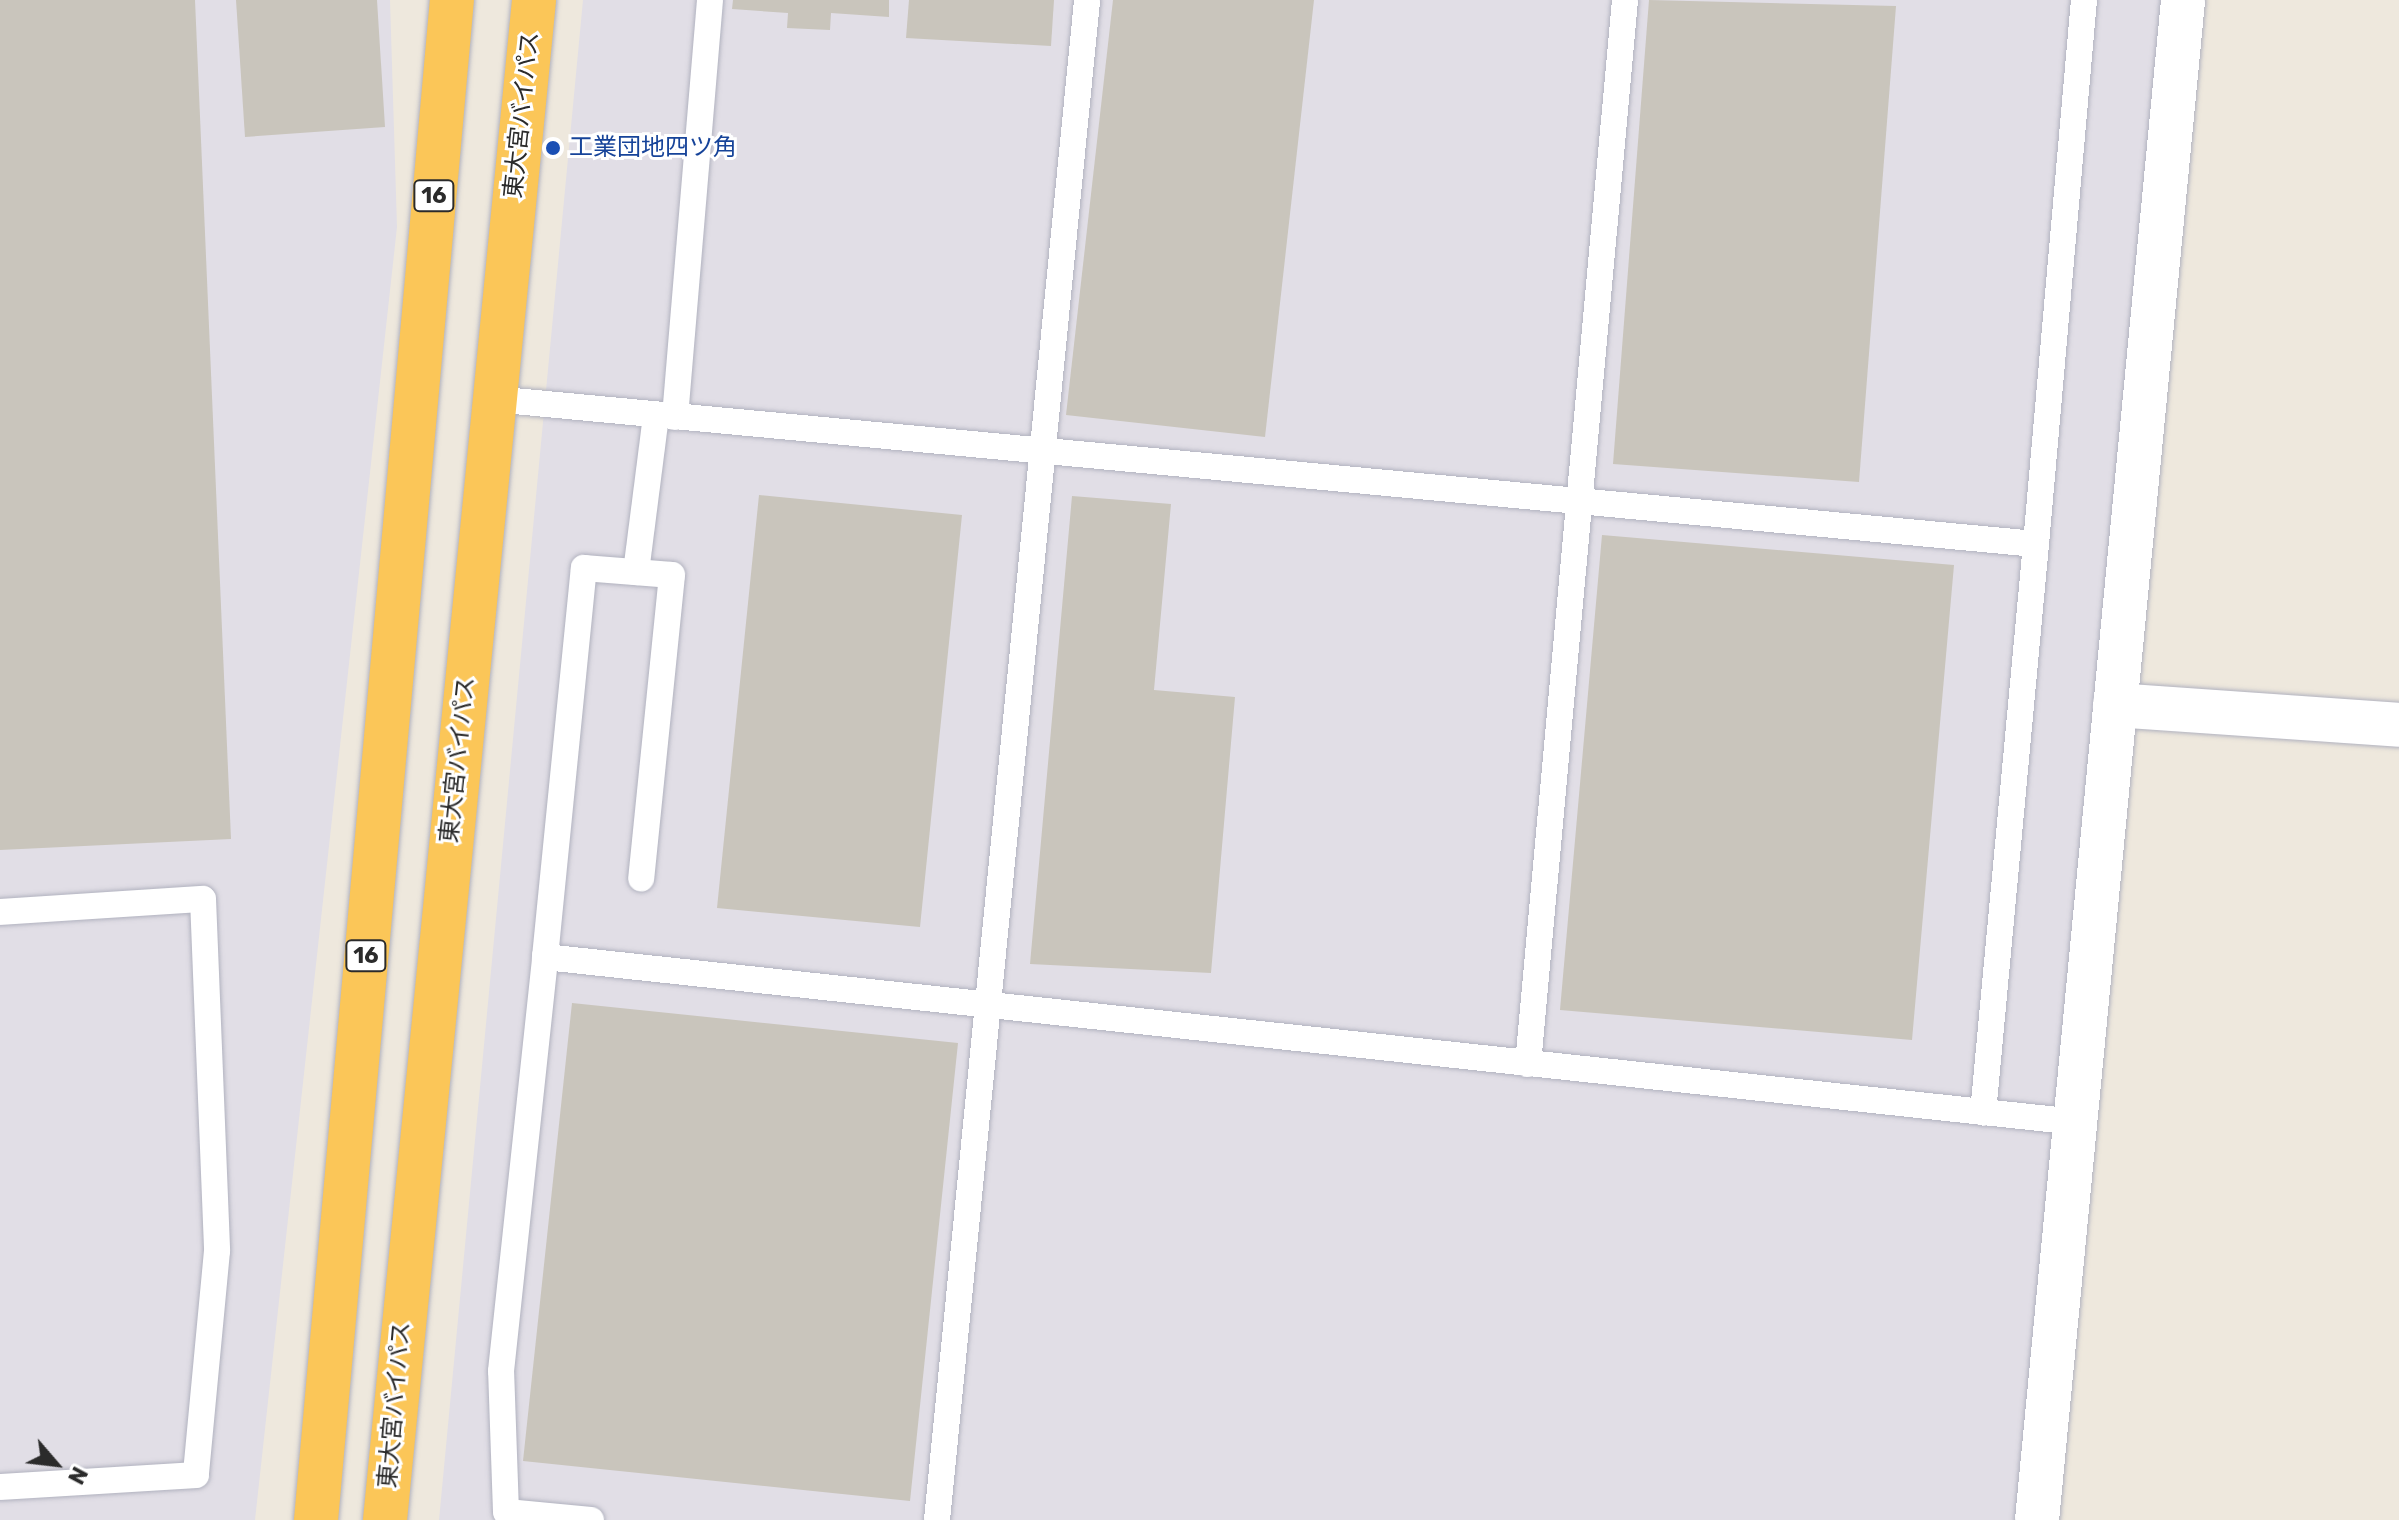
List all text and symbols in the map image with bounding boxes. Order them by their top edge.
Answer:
street label: 東大宮バイパス [499,30,545,200]
place label: 工業団地四ツ角 [569,134,737,162]
marker: 工業団地四ツ角 [544,139,562,157]
road number: 16 [412,178,456,214]
street label: 東大宮バイパス [435,675,481,845]
road number: 16 [344,938,388,974]
street label: 東大宮バイパス [373,1320,417,1490]
north arrow [16,1424,96,1504]
text: N [62,1462,93,1489]

